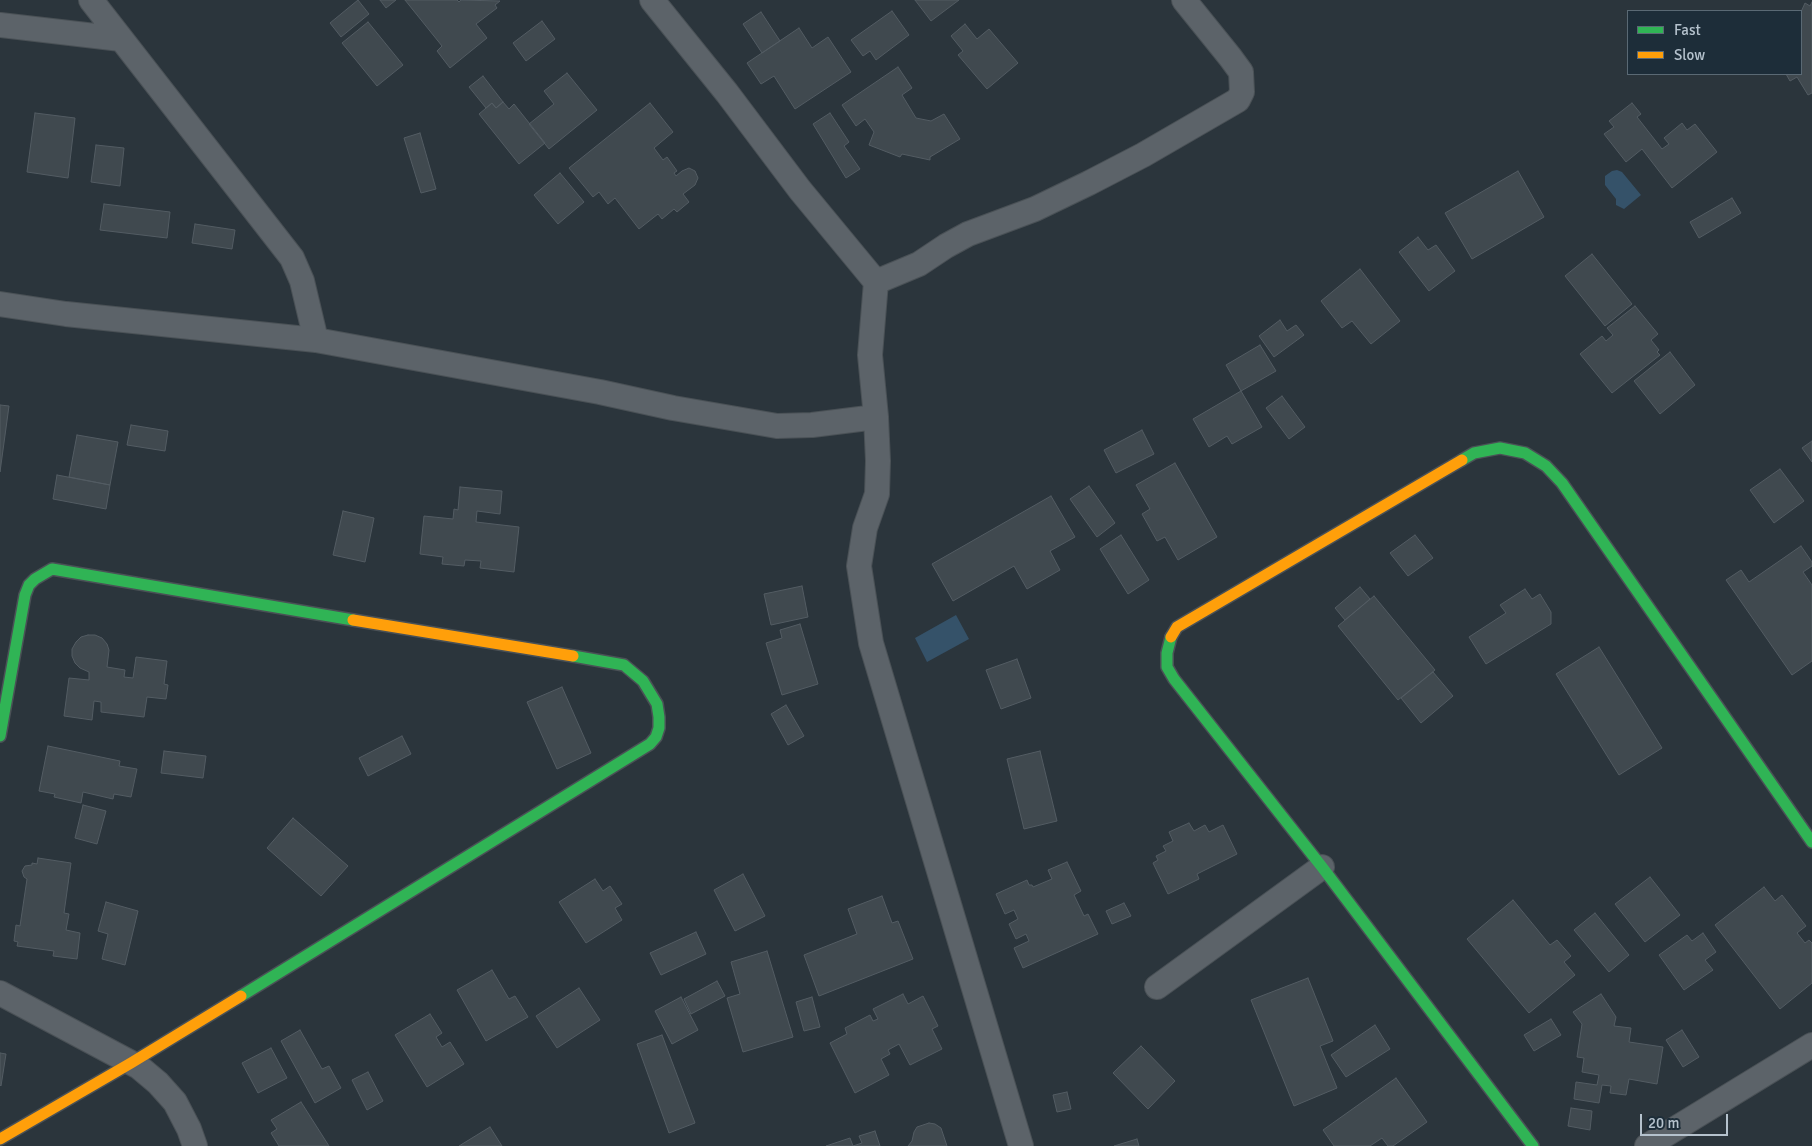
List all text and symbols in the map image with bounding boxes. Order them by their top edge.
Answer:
legend [1627,10,1802,75]
text: Fast [1674,21,1701,39]
text: Slow [1674,46,1705,64]
scale bar [1642,1104,1730,1136]
text: 20 m [1648,1114,1679,1132]

